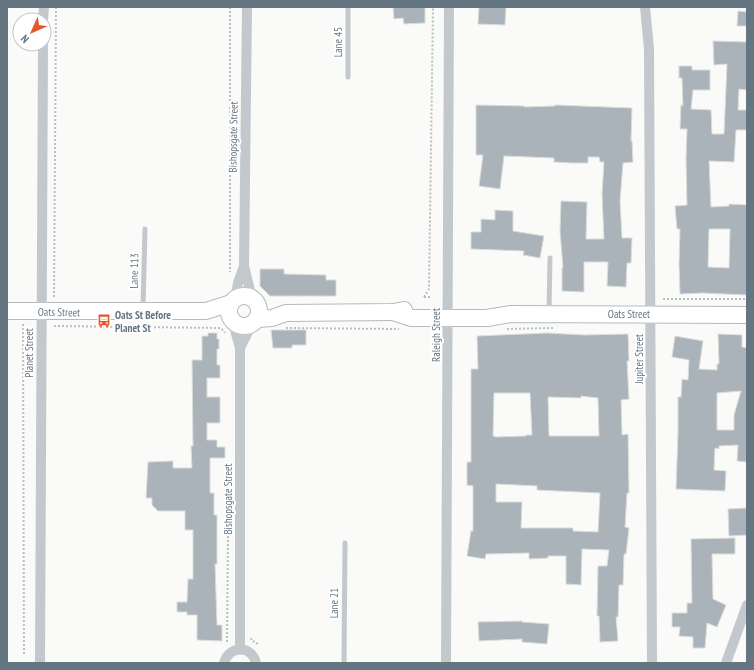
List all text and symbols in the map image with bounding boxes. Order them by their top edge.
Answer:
north arrow [12,12,52,52]
street label: Lane 45 [331,27,345,57]
text: N [18,32,32,46]
street label: Bishopsgate Street [225,101,241,173]
street label: Lane 113 [127,253,141,289]
street label: Oats Street [38,305,80,319]
street label: Oats Street [608,307,650,321]
place label: Oats St Before Planet St [115,308,171,335]
street label: Raleigh Street [429,308,443,362]
bus stop icon: Oats St Before Planet St [96,313,112,329]
street label: Planet Street [22,328,36,378]
street label: Jupiter Street [632,334,646,385]
street label: Bishopsgate Street [221,463,235,535]
street label: Lane 21 [327,588,341,618]

